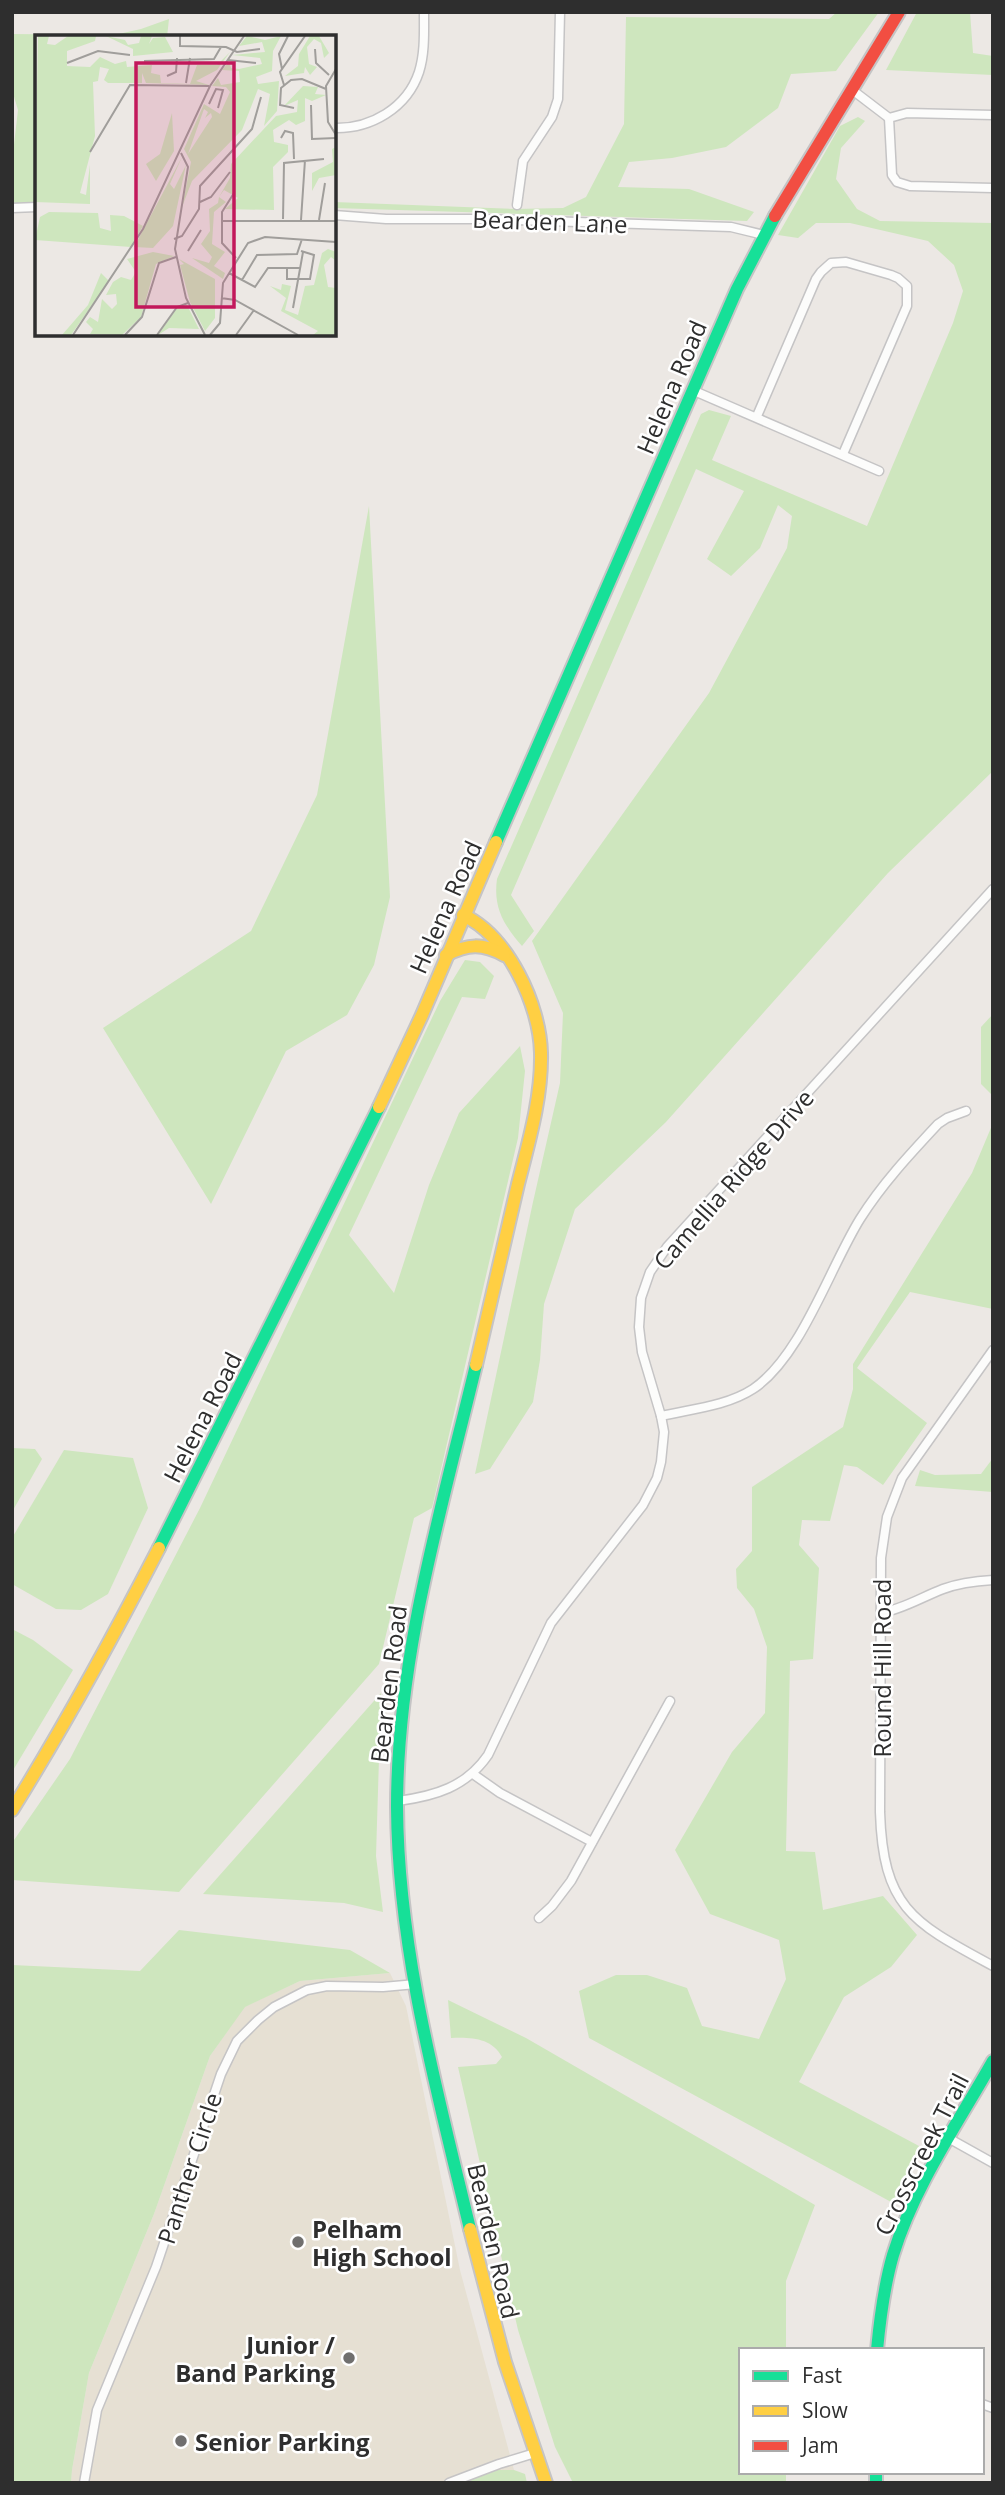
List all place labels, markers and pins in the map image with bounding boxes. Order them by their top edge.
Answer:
place label: Pelham High School [312,2212,452,2273]
marker: Pelham High School [290,2234,306,2250]
place label: Junior / Band Parking [175,2328,335,2389]
marker: Junior / Band Parking [341,2350,357,2366]
place label: Senior Parking [195,2425,370,2458]
marker: Senior Parking [173,2433,189,2449]

